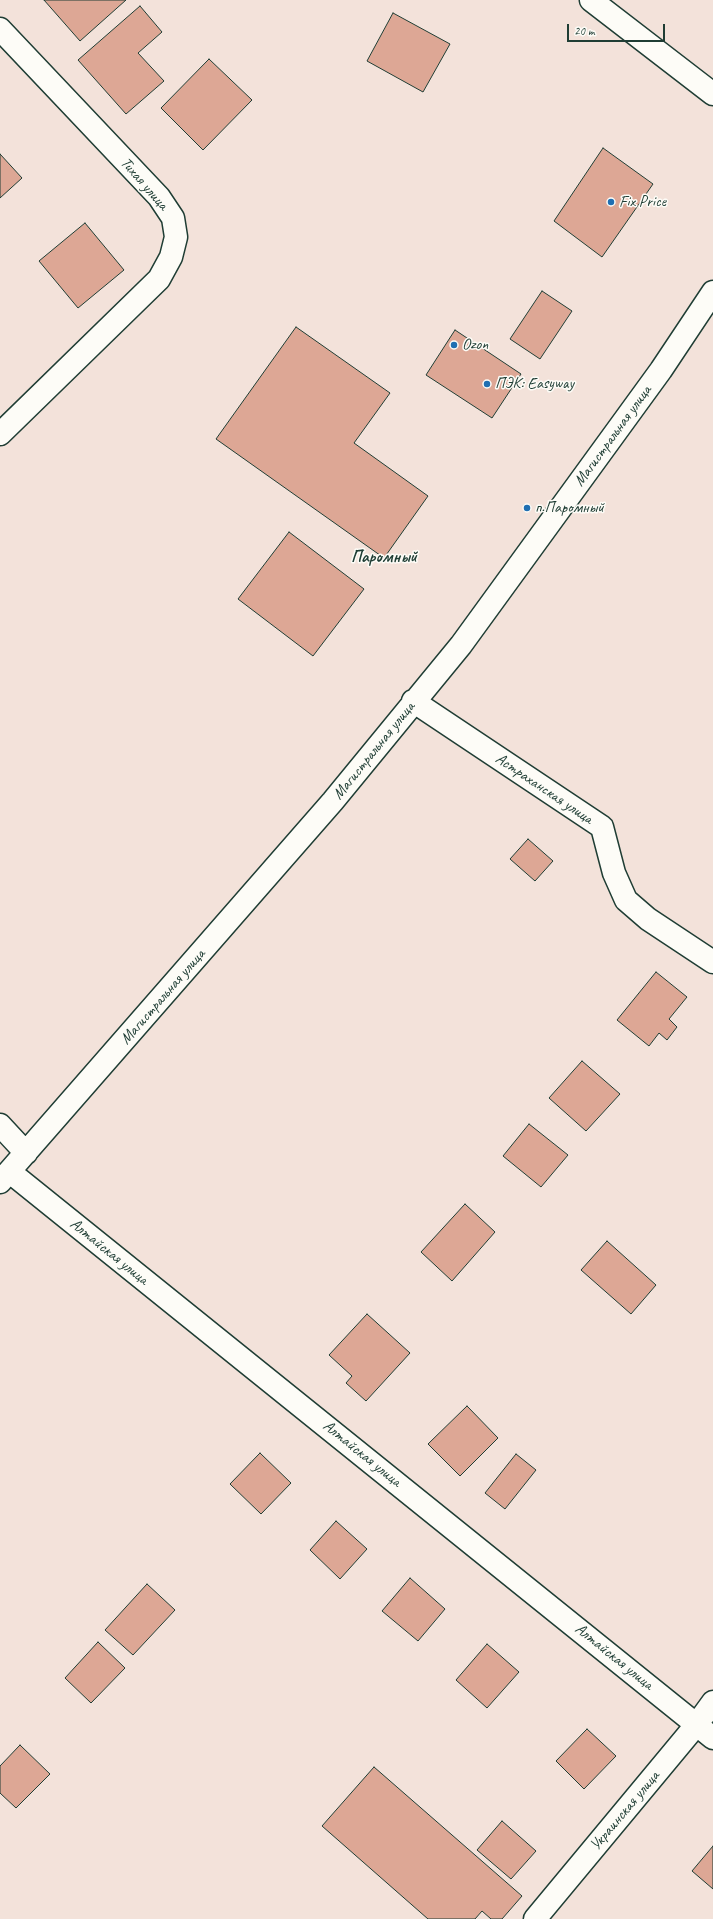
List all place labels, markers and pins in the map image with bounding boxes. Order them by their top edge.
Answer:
place label: Fix Price [619,192,666,212]
marker: Fix Price [606,197,616,207]
place label: Ozon [462,335,488,355]
marker: Ozon [449,340,459,350]
place label: ПЭК: Easyway [495,374,574,394]
marker: ПЭК: Easyway [482,379,492,389]
place label: п.Паромный [535,498,604,518]
marker: п.Паромный [522,503,532,513]

